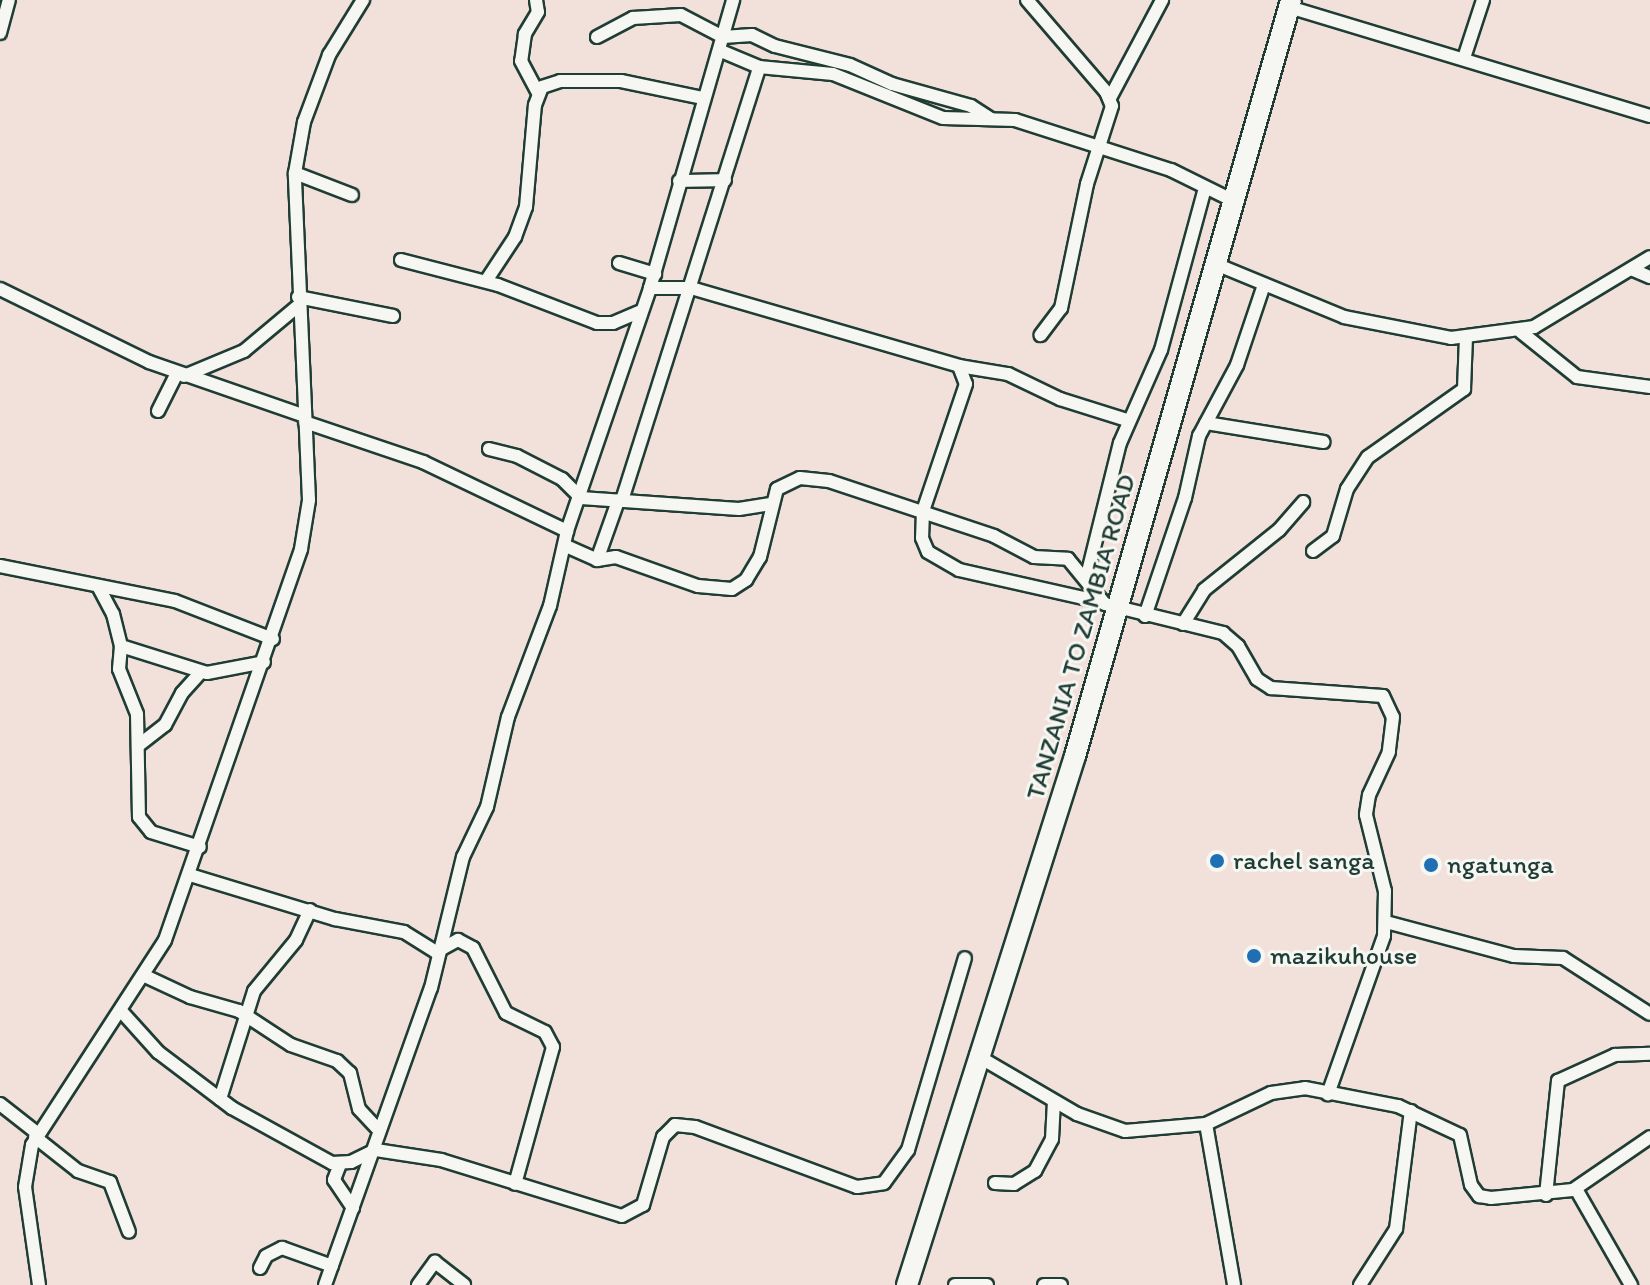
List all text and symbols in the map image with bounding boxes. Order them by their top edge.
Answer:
street label: TANZANIA TO ZAMBIA ROAD [1020,472,1142,802]
place label: rachel sanga [1233,845,1373,877]
place label: ngatunga [1447,849,1554,881]
marker: rachel sanga [1208,852,1226,870]
marker: ngatunga [1422,856,1440,874]
place label: mazikuhouse [1270,940,1417,972]
marker: mazikuhouse [1245,947,1263,965]

